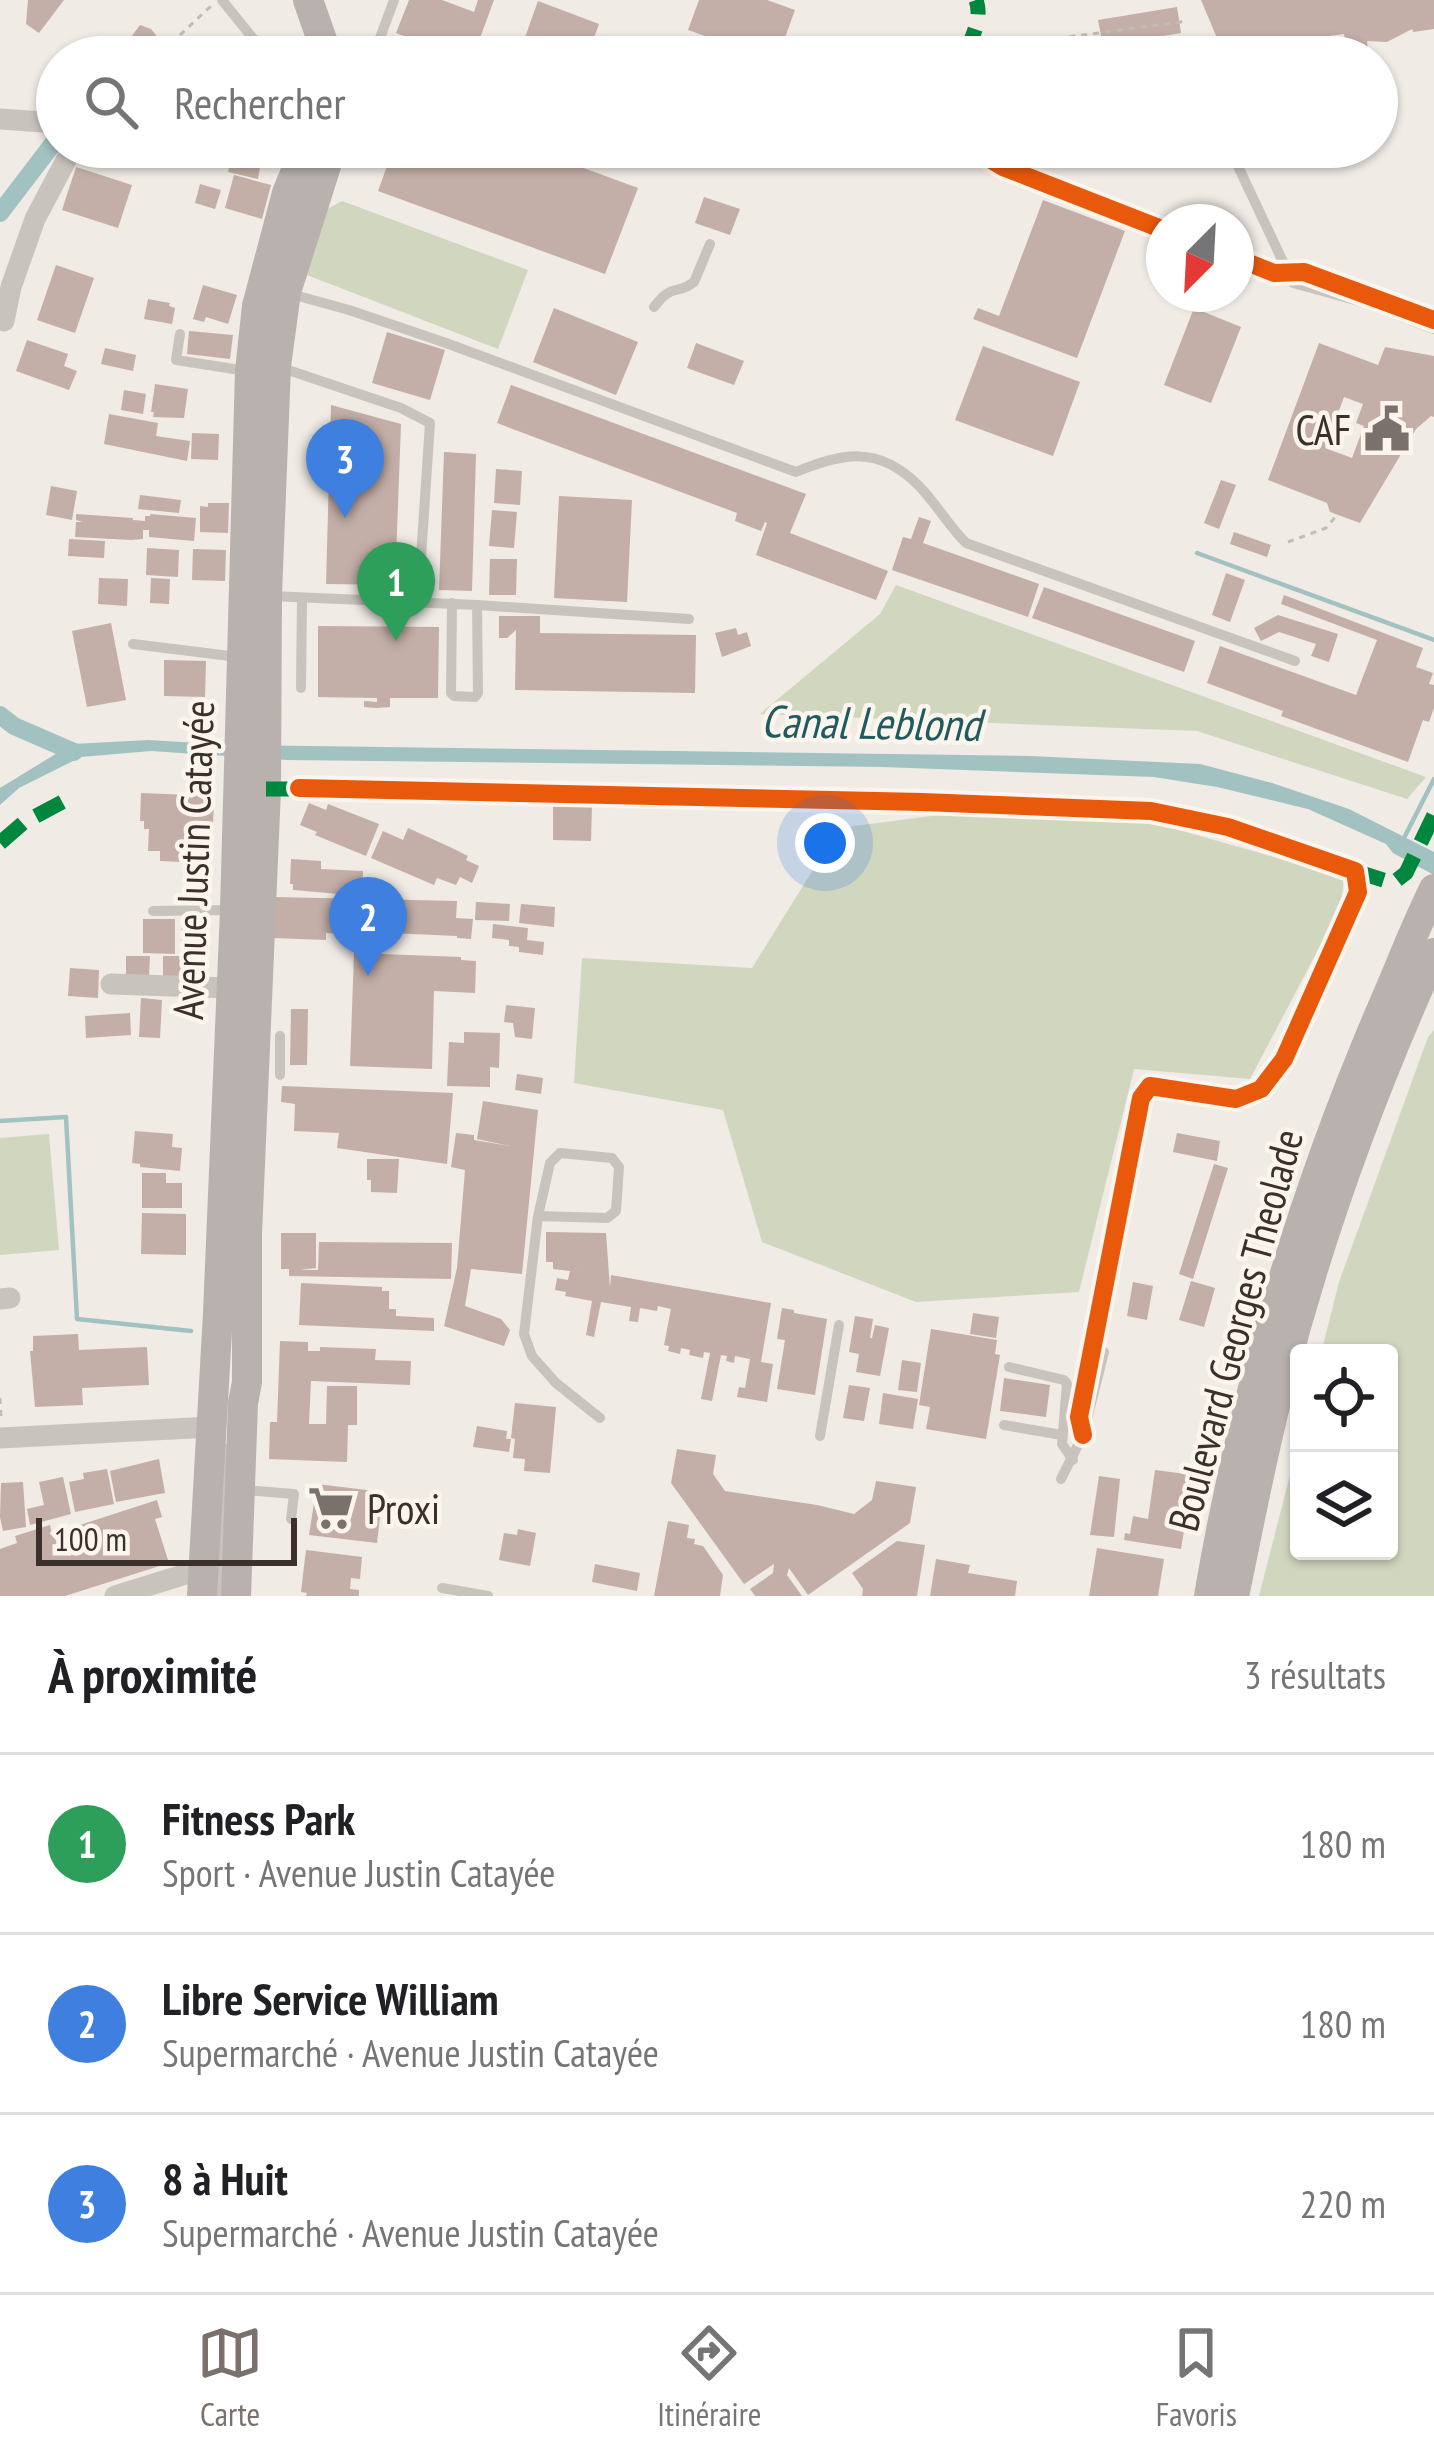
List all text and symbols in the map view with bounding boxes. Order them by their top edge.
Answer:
search box [36,36,1398,168]
icon: search [78,69,144,135]
text: Rechercher [174,73,346,131]
north arrow [1146,204,1254,312]
place label: CAF [1296,402,1351,457]
public building icon: CAF [1362,404,1412,454]
pin: 3 [306,419,384,518]
pin: 1 [357,542,435,641]
water label: Canal Leblond [761,691,987,753]
street label: Avenue Justin Catayée [160,699,226,1021]
your location [795,813,855,873]
pin: 2 [329,877,407,976]
street label: Boulevard Georges Theolade [1155,1123,1315,1537]
map controls [1290,1344,1398,1560]
button: locate [1290,1344,1398,1452]
button: layers [1290,1452,1398,1560]
place label: Proxi [367,1481,440,1536]
supermarket icon: Proxi [306,1483,356,1533]
scale bar [36,1512,297,1565]
text: 100 m [54,1517,127,1560]
text: À proximité [48,1641,257,1707]
text: 3 résultats [1244,1649,1386,1700]
text: Fitness Park [162,1789,355,1847]
text: 1 [78,1818,96,1869]
text: 180 m [1300,1818,1386,1869]
text: Sport · Avenue Justin Catayée [162,1847,555,1898]
text: Libre Service William [162,1969,499,2027]
text: 2 [78,1998,96,2049]
text: 180 m [1300,1998,1386,2049]
text: Supermarché · Avenue Justin Catayée [162,2027,659,2078]
text: 8 à Huit [162,2149,288,2207]
text: 3 [78,2178,96,2229]
text: 220 m [1300,2178,1386,2229]
text: Supermarché · Avenue Justin Catayée [162,2207,659,2258]
tab: Carte [197,2320,263,2435]
tab: Itinéraire [657,2320,761,2435]
tab: Favoris [1156,2320,1237,2435]

